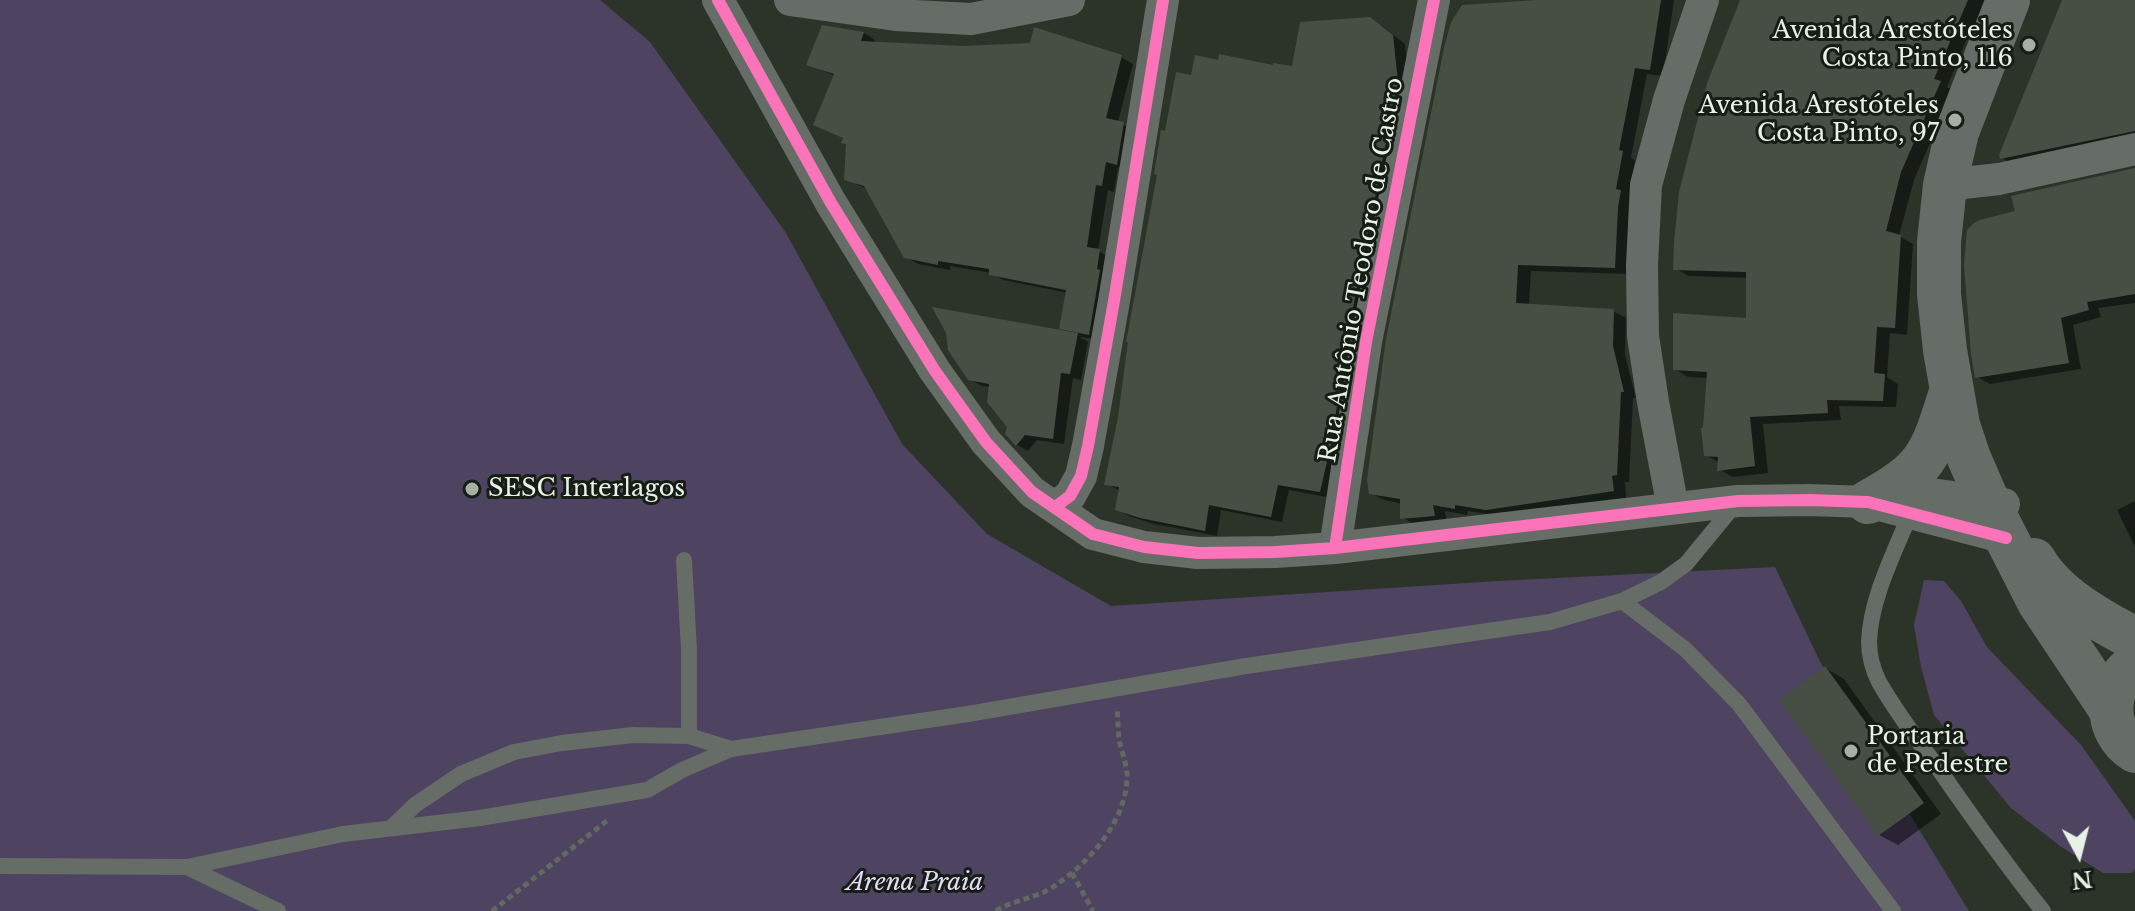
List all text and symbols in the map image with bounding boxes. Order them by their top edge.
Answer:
place label: Avenida Arestóteles Costa Pinto, 116 [1772,17,2013,73]
marker: Avenida Arestóteles Costa Pinto, 116 [2020,36,2038,54]
street label: Rua Antônio Teodoro de Castro [1314,75,1410,465]
place label: Avenida Arestóteles Costa Pinto, 97 [1698,92,1939,148]
marker: Avenida Arestóteles Costa Pinto, 97 [1946,111,1964,129]
place label: SESC Interlagos [488,475,685,503]
marker: SESC Interlagos [463,480,481,498]
place label: Portaria de Pedestre [1867,723,2008,779]
marker: Portaria de Pedestre [1842,742,1860,760]
north arrow [2039,815,2119,895]
text: N [2070,865,2094,894]
park label: Arena Praia [847,869,983,897]

